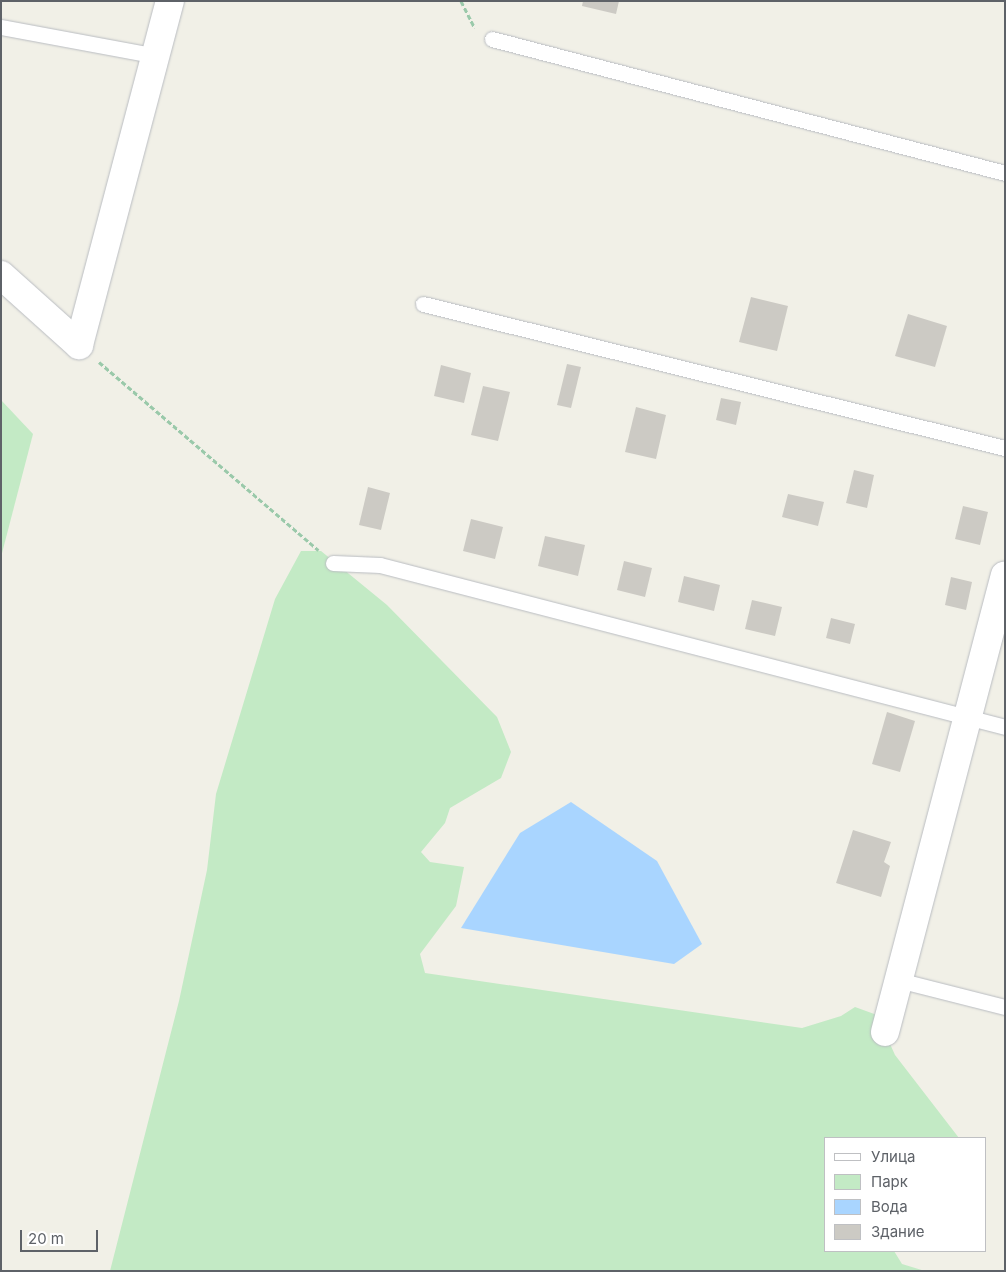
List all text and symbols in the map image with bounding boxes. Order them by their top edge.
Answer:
legend [824,1137,986,1252]
text: Улица [871,1147,915,1166]
text: Парк [871,1172,908,1191]
text: Вода [871,1197,908,1216]
scale bar [22,1220,100,1252]
text: Здание [871,1222,925,1241]
text: 20 m [28,1229,64,1248]

